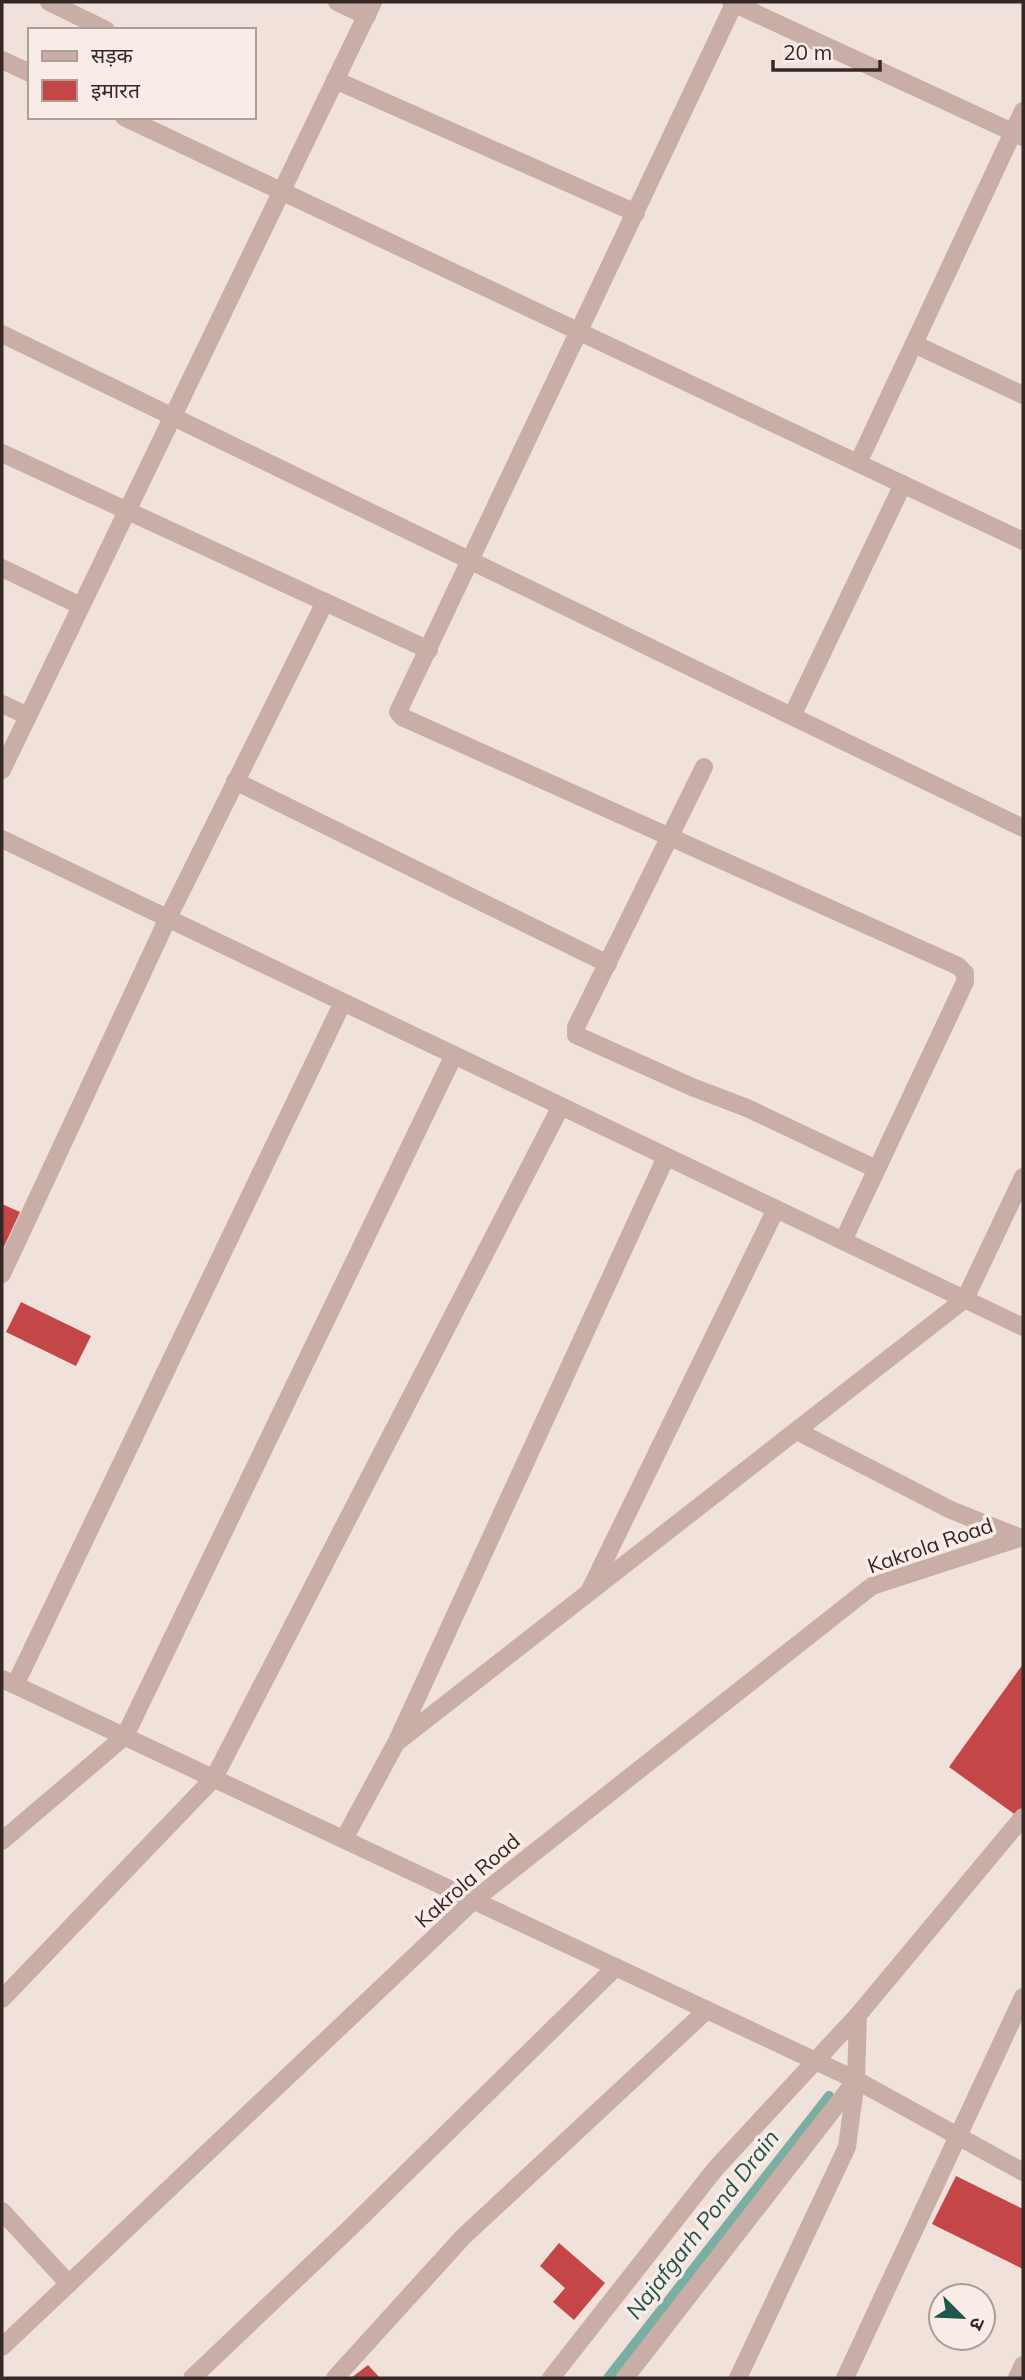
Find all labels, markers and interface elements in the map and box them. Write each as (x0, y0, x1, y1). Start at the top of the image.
legend (28, 28, 256, 119)
scale bar (773, 28, 880, 72)
text: 20 m (783, 39, 832, 65)
text: सड़क (91, 42, 133, 68)
text: इमारत (91, 77, 141, 103)
street label: Kakrola Road (864, 1511, 996, 1579)
street label: Kakrola Road (409, 1827, 525, 1933)
water label: Najafgarh Pond Drain (619, 2124, 785, 2324)
north arrow (927, 2282, 997, 2352)
text: उ (964, 2314, 991, 2335)

